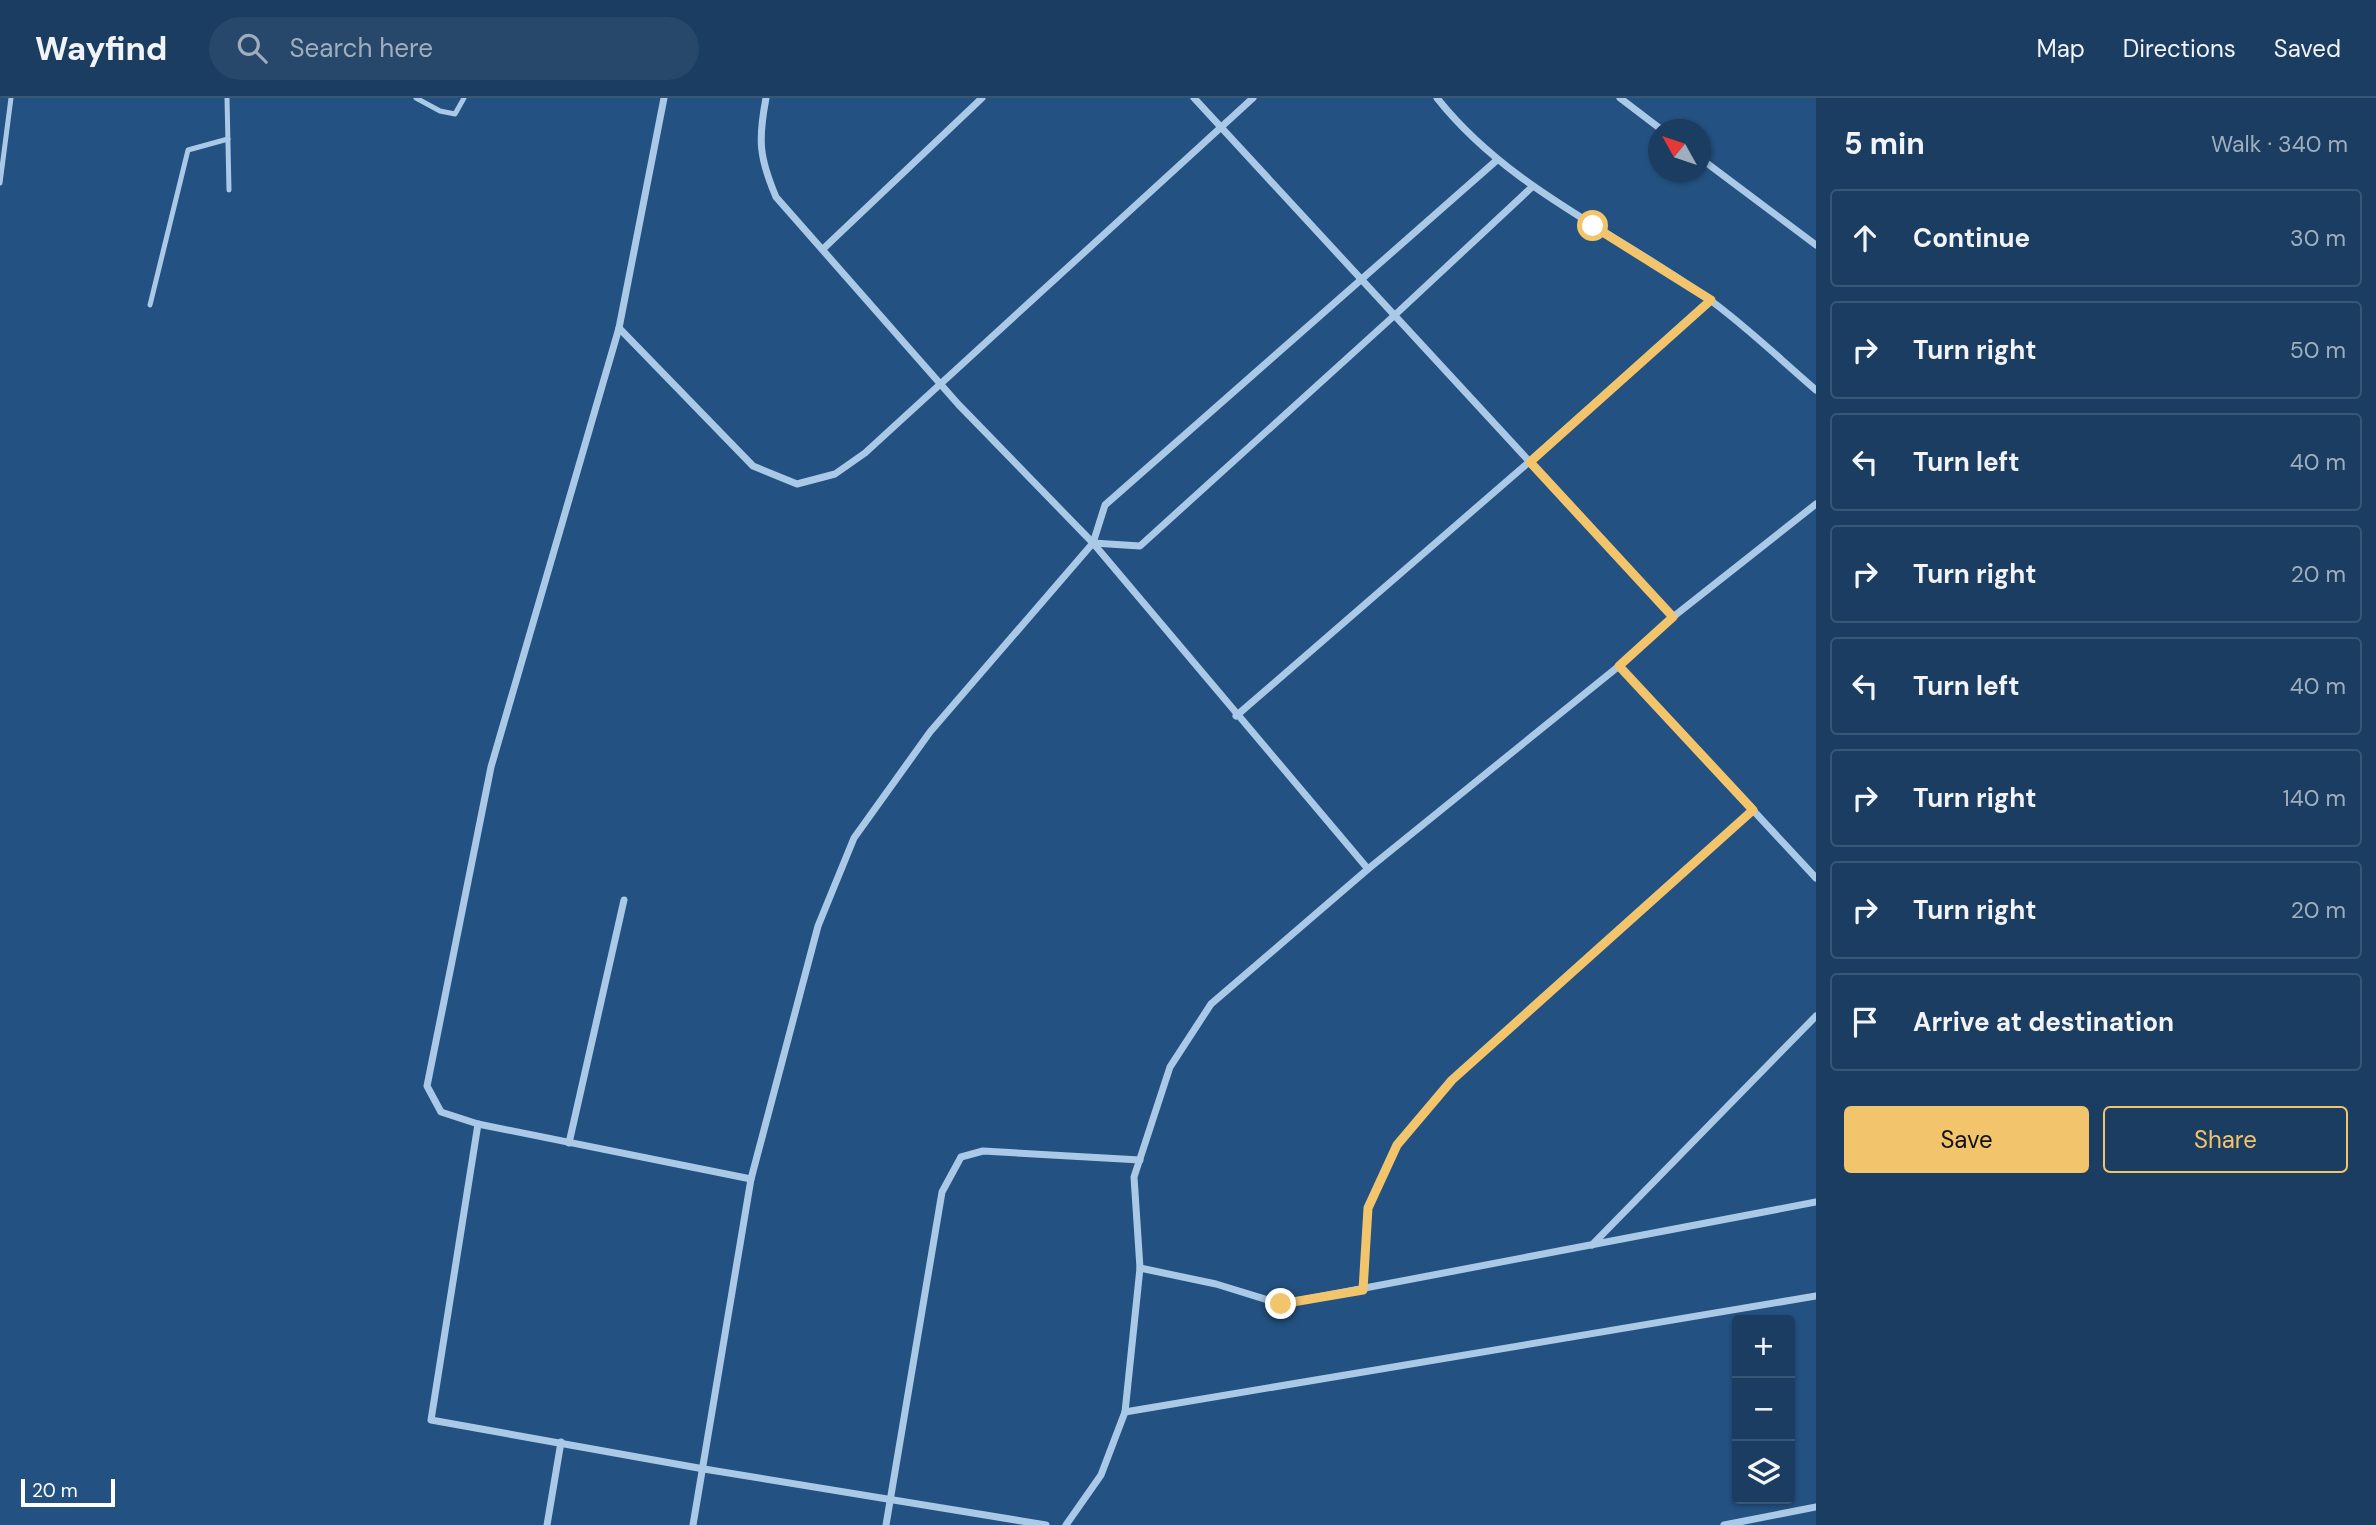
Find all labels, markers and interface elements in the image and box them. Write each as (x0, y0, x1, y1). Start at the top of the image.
search box (209, 17, 699, 80)
text: Wayfind (35, 27, 167, 70)
icon: search (233, 29, 271, 67)
text: Search here (289, 31, 433, 65)
text: Map (2037, 33, 2085, 64)
text: Directions (2123, 33, 2236, 64)
text: Saved (2274, 33, 2341, 64)
north arrow (1648, 119, 1711, 182)
text: 5 min (1844, 124, 1925, 163)
text: Walk · 340 m (2211, 129, 2348, 159)
route start (1577, 210, 1608, 241)
icon: ahead (1846, 219, 1884, 257)
text: Continue (1913, 221, 2030, 255)
text: 30 m (2290, 223, 2346, 253)
icon: right (1846, 331, 1884, 369)
text: Turn right (1913, 333, 2037, 367)
text: 50 m (2290, 335, 2346, 365)
icon: left (1846, 443, 1884, 481)
text: Turn left (1913, 445, 2020, 479)
text: 40 m (2290, 447, 2346, 477)
icon: right (1846, 555, 1884, 593)
text: Turn right (1913, 557, 2037, 591)
text: 20 m (2291, 559, 2346, 589)
icon: left (1846, 667, 1884, 705)
text: Turn left (1913, 669, 2020, 703)
text: 40 m (2290, 671, 2346, 701)
icon: right (1846, 779, 1884, 817)
text: Turn right (1913, 781, 2037, 815)
text: 140 m (2283, 783, 2346, 813)
icon: right (1846, 891, 1884, 929)
text: Turn right (1913, 893, 2037, 927)
text: 20 m (2291, 895, 2346, 925)
icon: arrive (1846, 1003, 1884, 1041)
text: Arrive at destination (1913, 1005, 2174, 1039)
button: Save (1844, 1106, 2089, 1173)
button: Share (2103, 1106, 2348, 1173)
route end (1265, 1288, 1296, 1319)
map controls (1732, 1315, 1795, 1504)
button: + (1732, 1315, 1795, 1378)
button: − (1732, 1378, 1795, 1441)
button: layers (1732, 1441, 1795, 1504)
scale bar (21, 1476, 116, 1508)
text: 20 m (32, 1478, 78, 1503)

